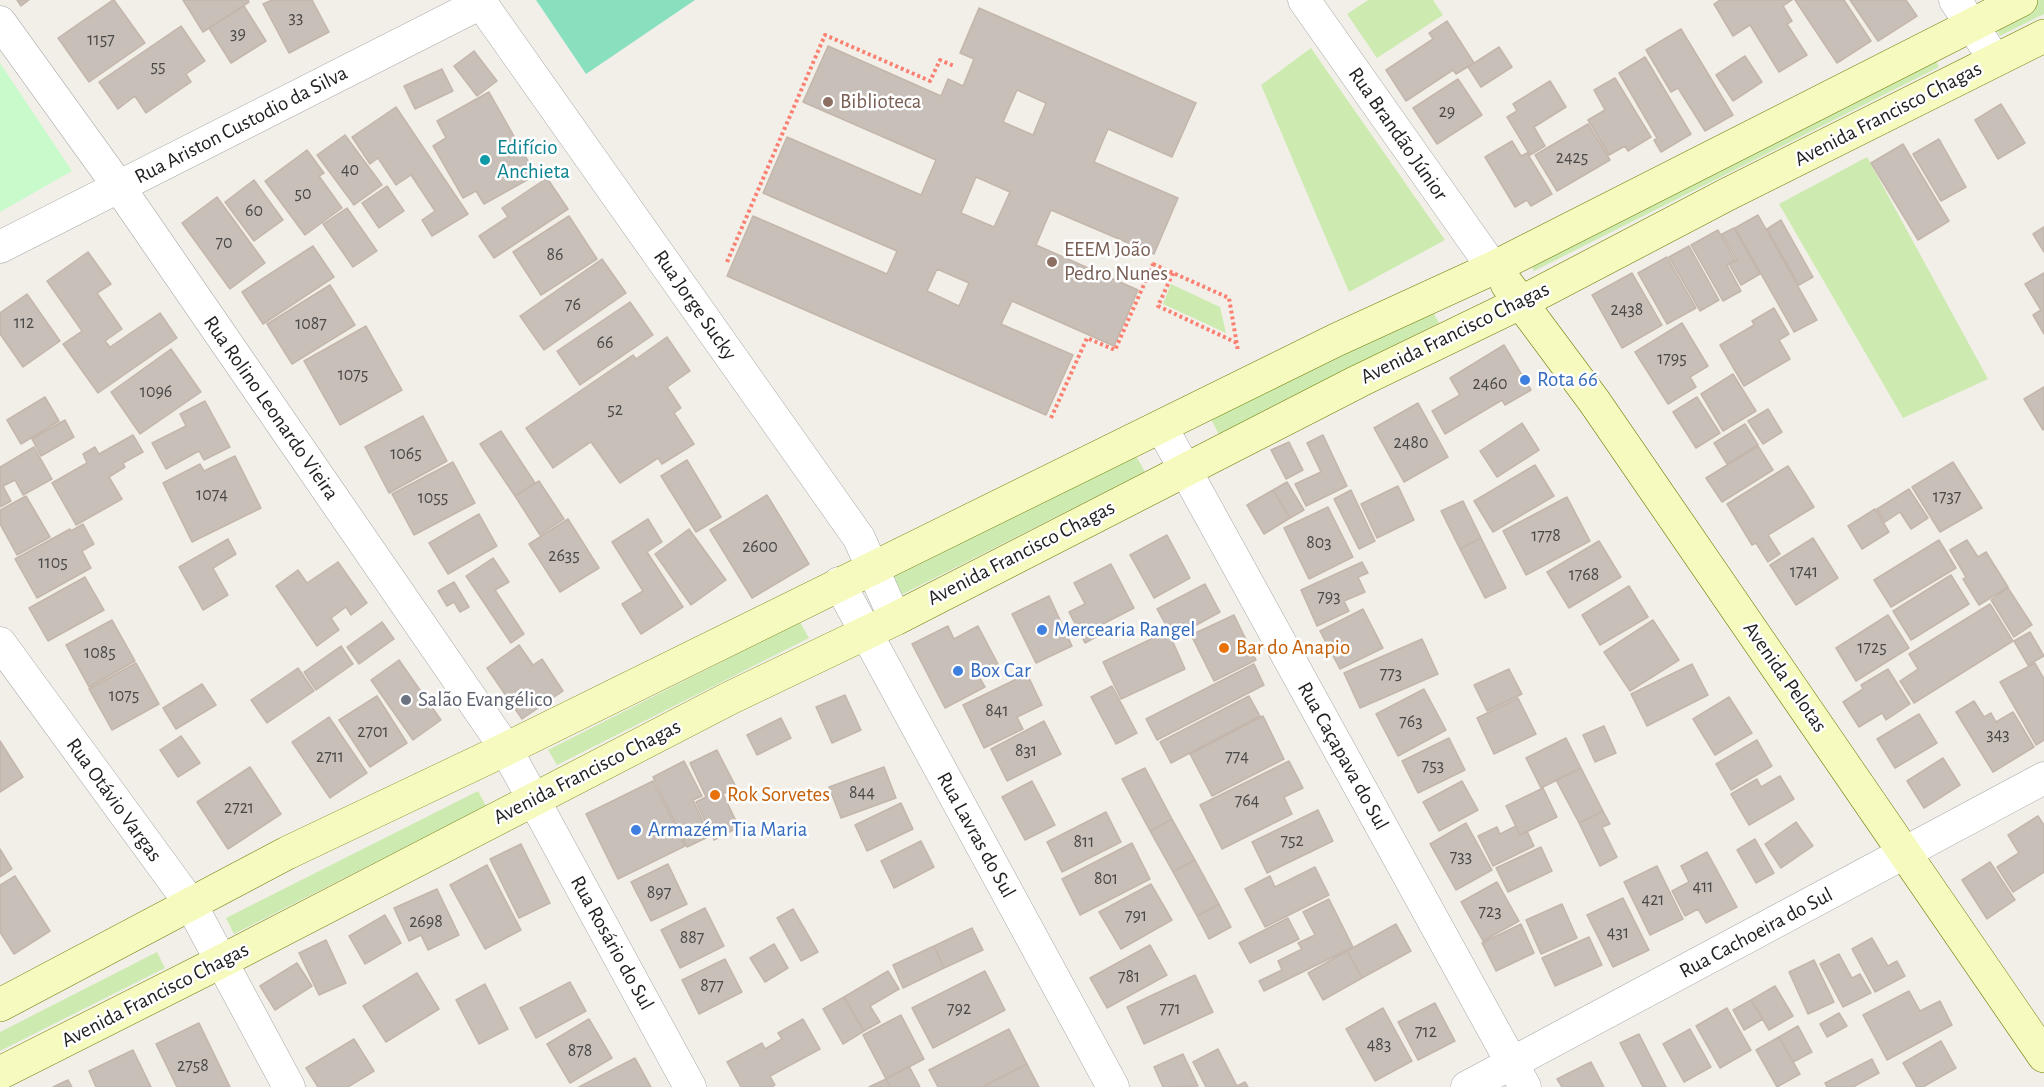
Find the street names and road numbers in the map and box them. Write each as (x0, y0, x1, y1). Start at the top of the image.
street label: Avenida Francisco Chagas (1790, 56, 1986, 172)
street label: Rua Ariston Custodio da Silva (130, 60, 352, 190)
street label: Rua Brandão Júnior (1343, 62, 1453, 206)
street label: Rua Jorge Sucky (648, 245, 742, 365)
street label: Avenida Francisco Chagas (1356, 276, 1554, 390)
street label: Rua Rolino Leonardo Vieira (198, 311, 344, 505)
street label: Avenida Francisco Chagas (923, 495, 1119, 611)
street label: Avenida Pelotas (1738, 617, 1832, 737)
street label: Rua Caçapava do Sul (1292, 677, 1394, 835)
street label: Avenida Francisco Chagas (489, 714, 685, 830)
street label: Rua Otávio Vargas (61, 733, 167, 867)
street label: Rua Lavras do Sul (931, 768, 1021, 902)
street label: Rua Rosário do Sul (565, 871, 659, 1015)
street label: Rua Cachoeira do Sul (1675, 882, 1837, 984)
street label: Avenida Francisco Chagas (57, 937, 253, 1053)

